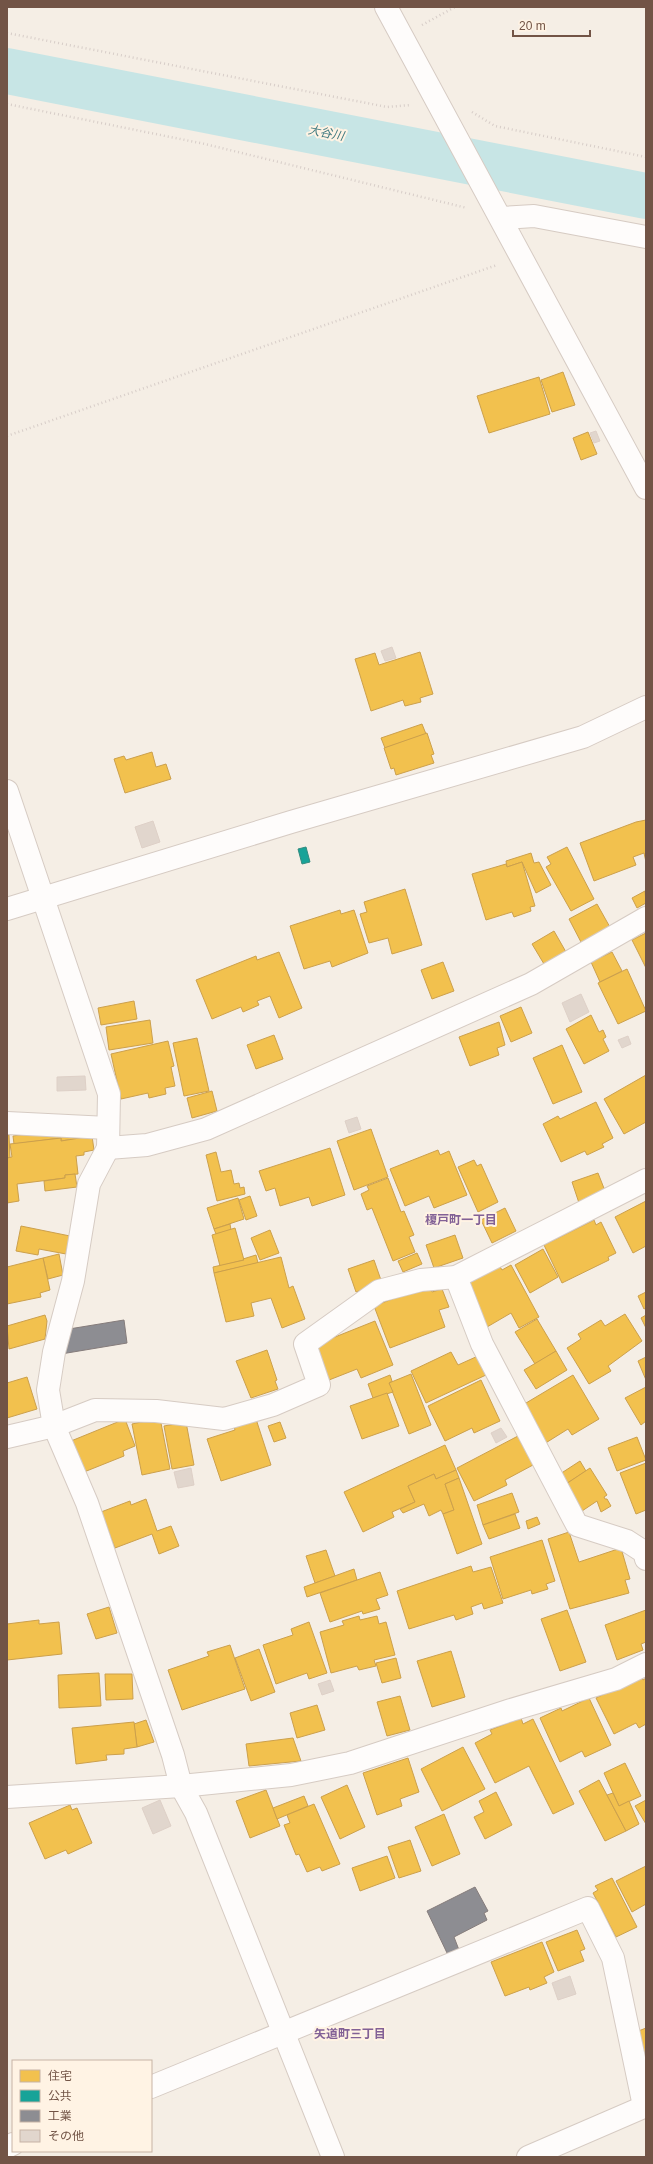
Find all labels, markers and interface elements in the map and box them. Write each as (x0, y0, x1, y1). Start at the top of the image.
scale bar (513, 12, 590, 38)
text: 20 m (519, 19, 546, 33)
water label: 大谷川 (307, 123, 347, 144)
district label: 榎戸町一丁目 (425, 1213, 497, 1227)
district label: 矢道町三丁目 (314, 2027, 386, 2041)
legend (12, 2060, 152, 2152)
text: 住宅 (48, 2069, 72, 2083)
text: 公共 (48, 2089, 72, 2103)
text: 工業 (48, 2109, 72, 2123)
text: その他 (48, 2129, 84, 2143)

